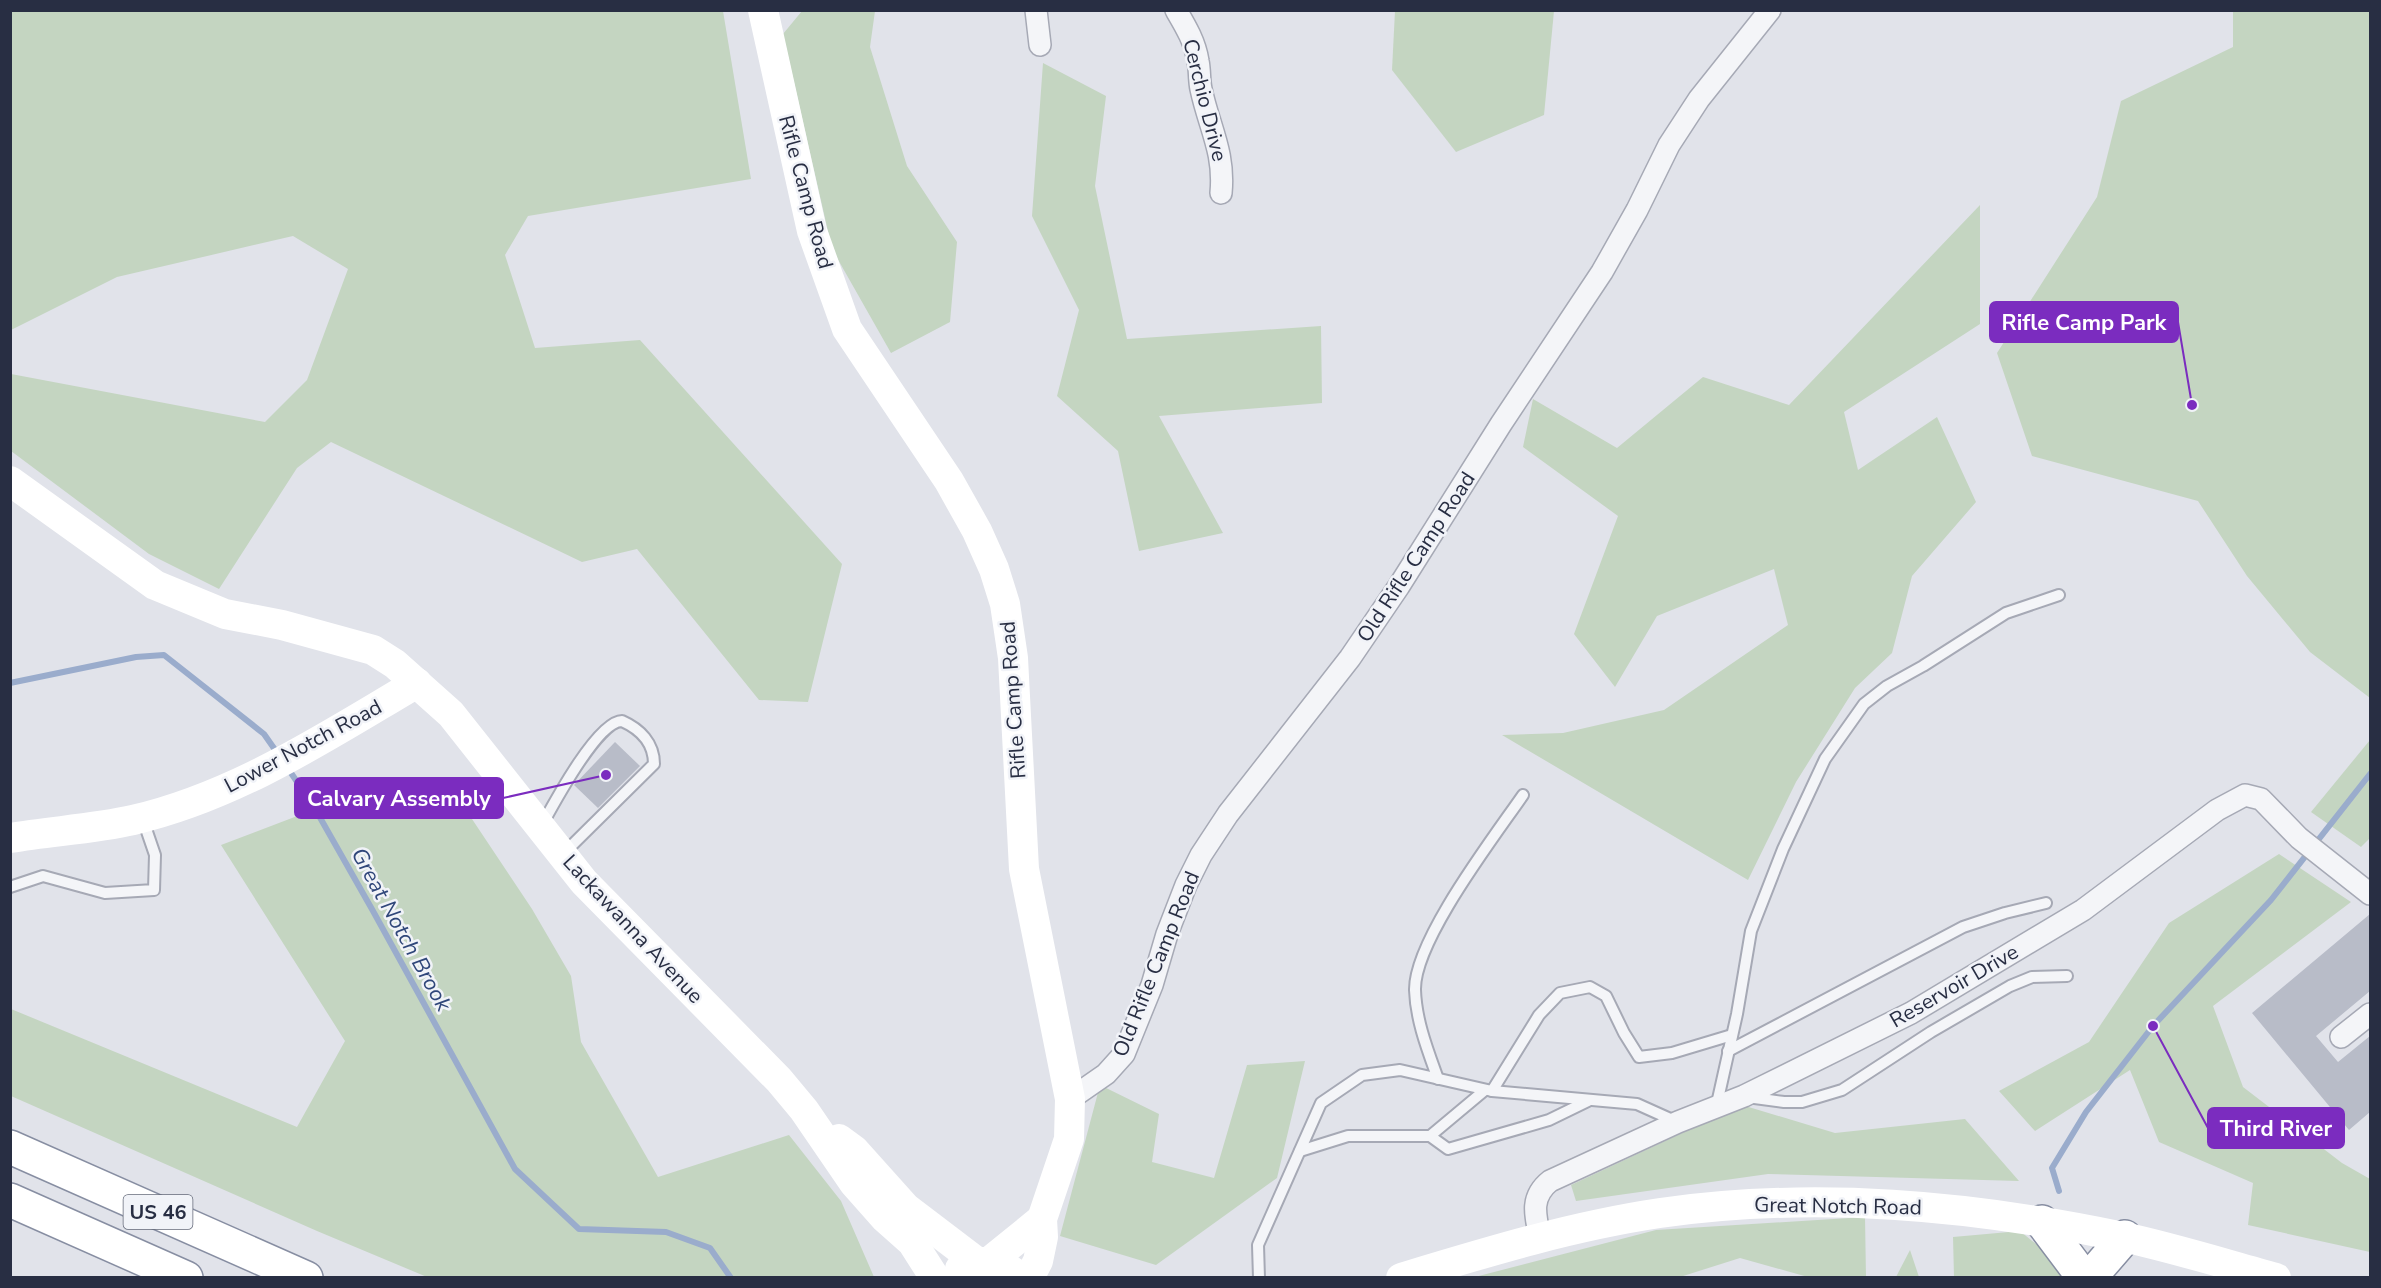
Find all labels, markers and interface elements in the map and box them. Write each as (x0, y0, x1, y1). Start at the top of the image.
street label: Cerchio Drive (1176, 36, 1234, 164)
street label: Rifle Camp Road (772, 112, 840, 272)
callout: Rifle Camp Park (1990, 302, 2178, 342)
text: Rifle Camp Park (2002, 308, 2168, 338)
street label: Old Rifle Camp Road (1350, 466, 1482, 648)
street label: Rifle Camp Road (994, 620, 1032, 780)
street label: Lower Notch Road (219, 693, 387, 799)
callout: Calvary Assembly (295, 778, 503, 818)
text: Calvary Assembly (307, 784, 491, 814)
water label: Great Notch Brook (344, 842, 459, 1018)
street label: Lackawanna Avenue (557, 848, 709, 1010)
street label: Old Rifle Camp Road (1106, 867, 1206, 1061)
street label: Reservoir Drive (1884, 938, 2024, 1034)
callout: Third River (2208, 1108, 2344, 1148)
text: Third River (2220, 1114, 2333, 1144)
street label: Great Notch Road (1754, 1191, 1922, 1221)
road number: US 46 (124, 1195, 192, 1229)

